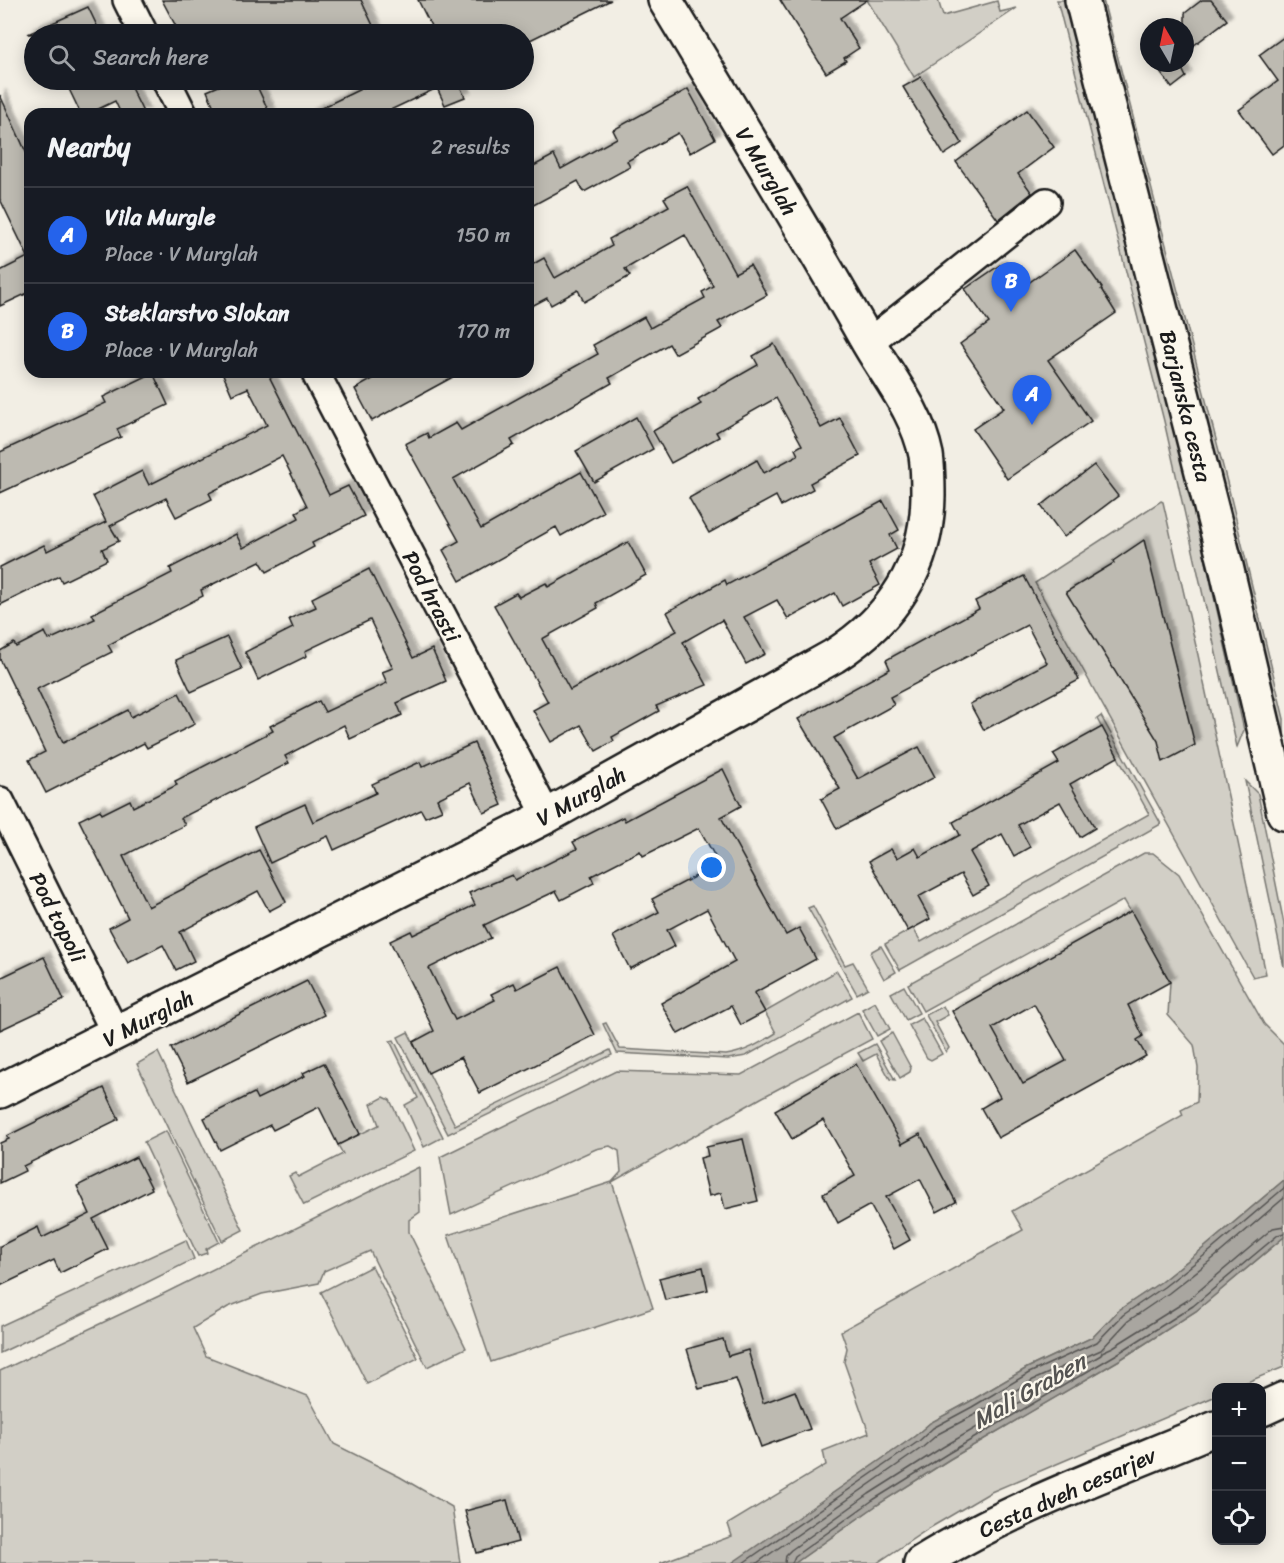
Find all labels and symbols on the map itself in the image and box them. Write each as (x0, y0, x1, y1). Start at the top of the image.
north arrow (1140, 18, 1194, 72)
street label: V Murglah (725, 119, 809, 223)
pin: B (992, 262, 1030, 312)
street label: Barjanska cesta (1148, 326, 1224, 487)
pin: A (1012, 376, 1052, 425)
street label: Pod hrasti (391, 543, 473, 650)
street label: V Murglah (529, 756, 634, 837)
your location (697, 853, 726, 882)
street label: Pod topoli (18, 865, 97, 970)
street label: V Murglah (96, 979, 201, 1058)
water label: Mali Graben (964, 1340, 1097, 1441)
street label: Cesta dveh cesarjev (972, 1435, 1164, 1549)

